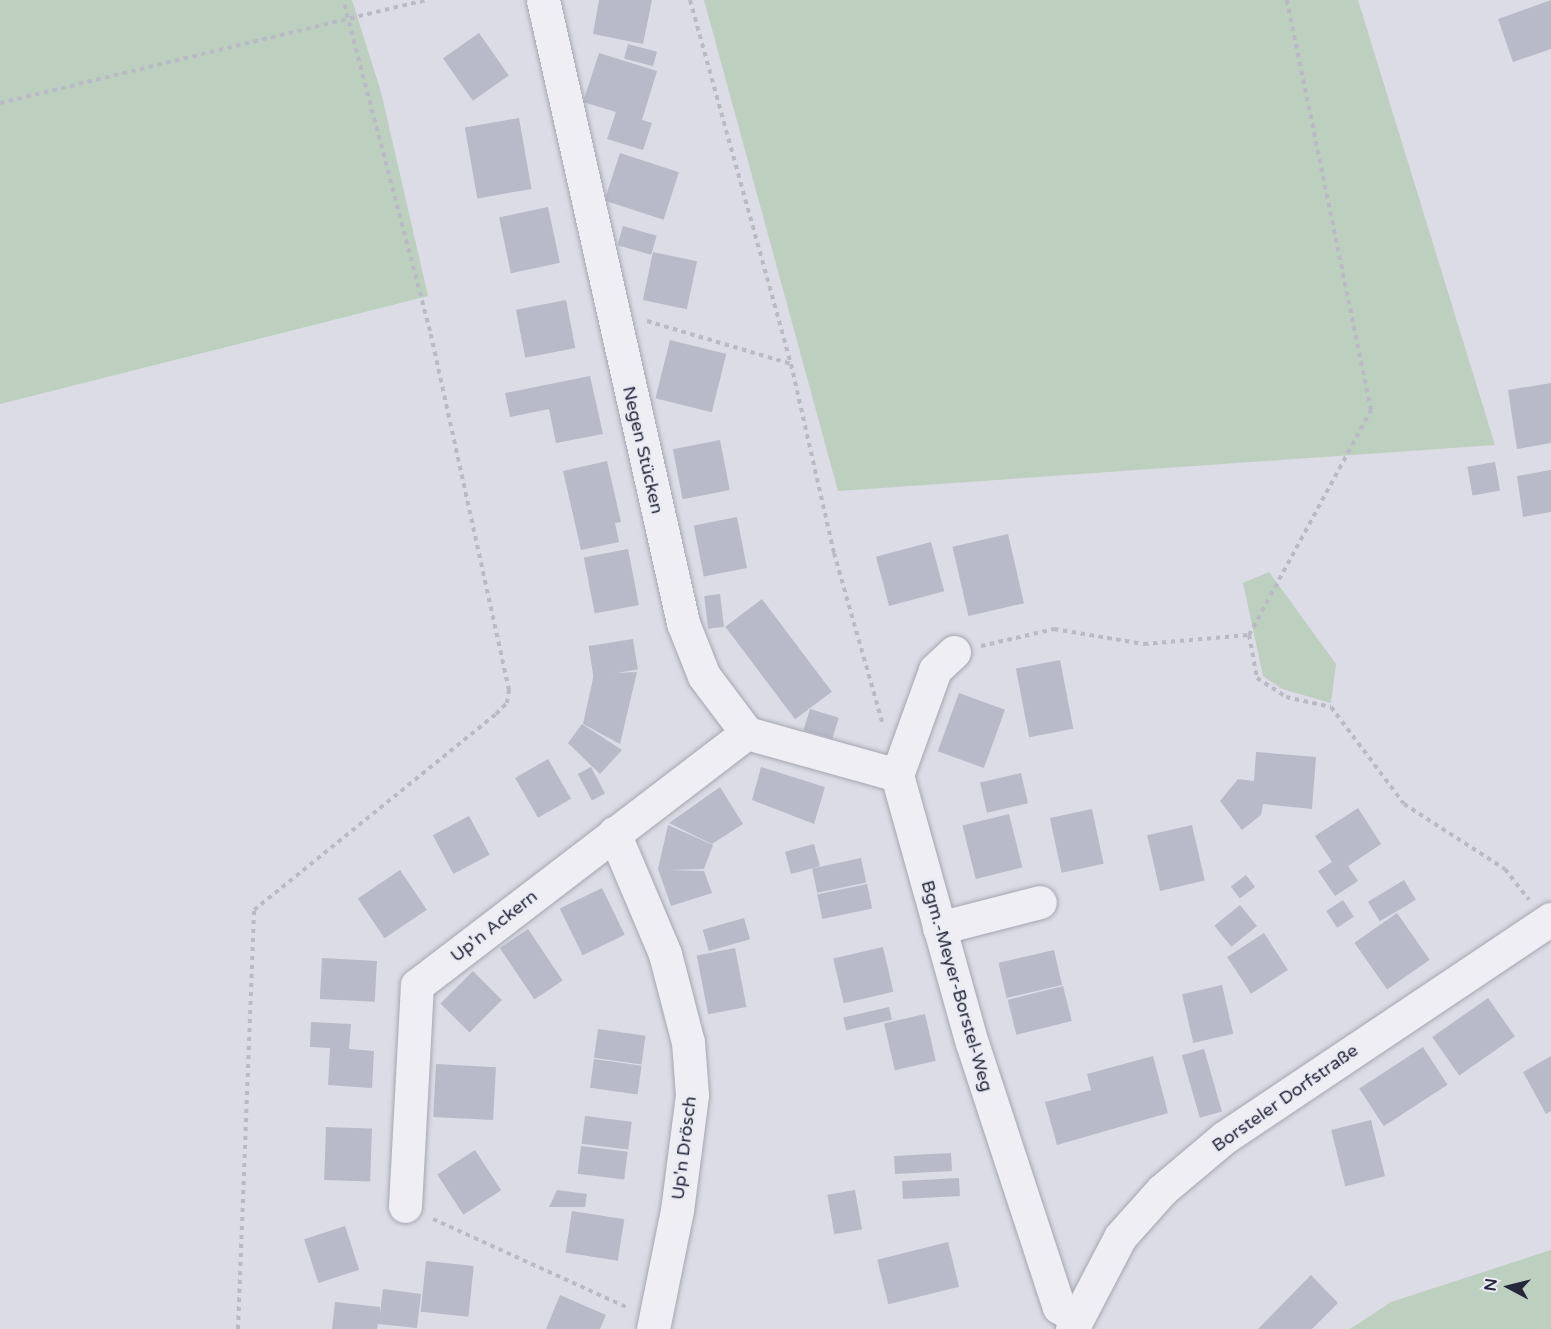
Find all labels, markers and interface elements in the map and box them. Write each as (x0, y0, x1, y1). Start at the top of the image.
street label: Negen Stücken (618, 384, 668, 516)
street label: Bgm.-Meyer-Borstel-Weg (916, 878, 998, 1094)
street label: Up'n Ackern (446, 885, 542, 967)
street label: Borsteler Dorfstraße (1208, 1039, 1362, 1157)
street label: Up'n Drösch (667, 1095, 701, 1201)
north arrow (1479, 1257, 1539, 1317)
text: N (1480, 1277, 1502, 1292)

